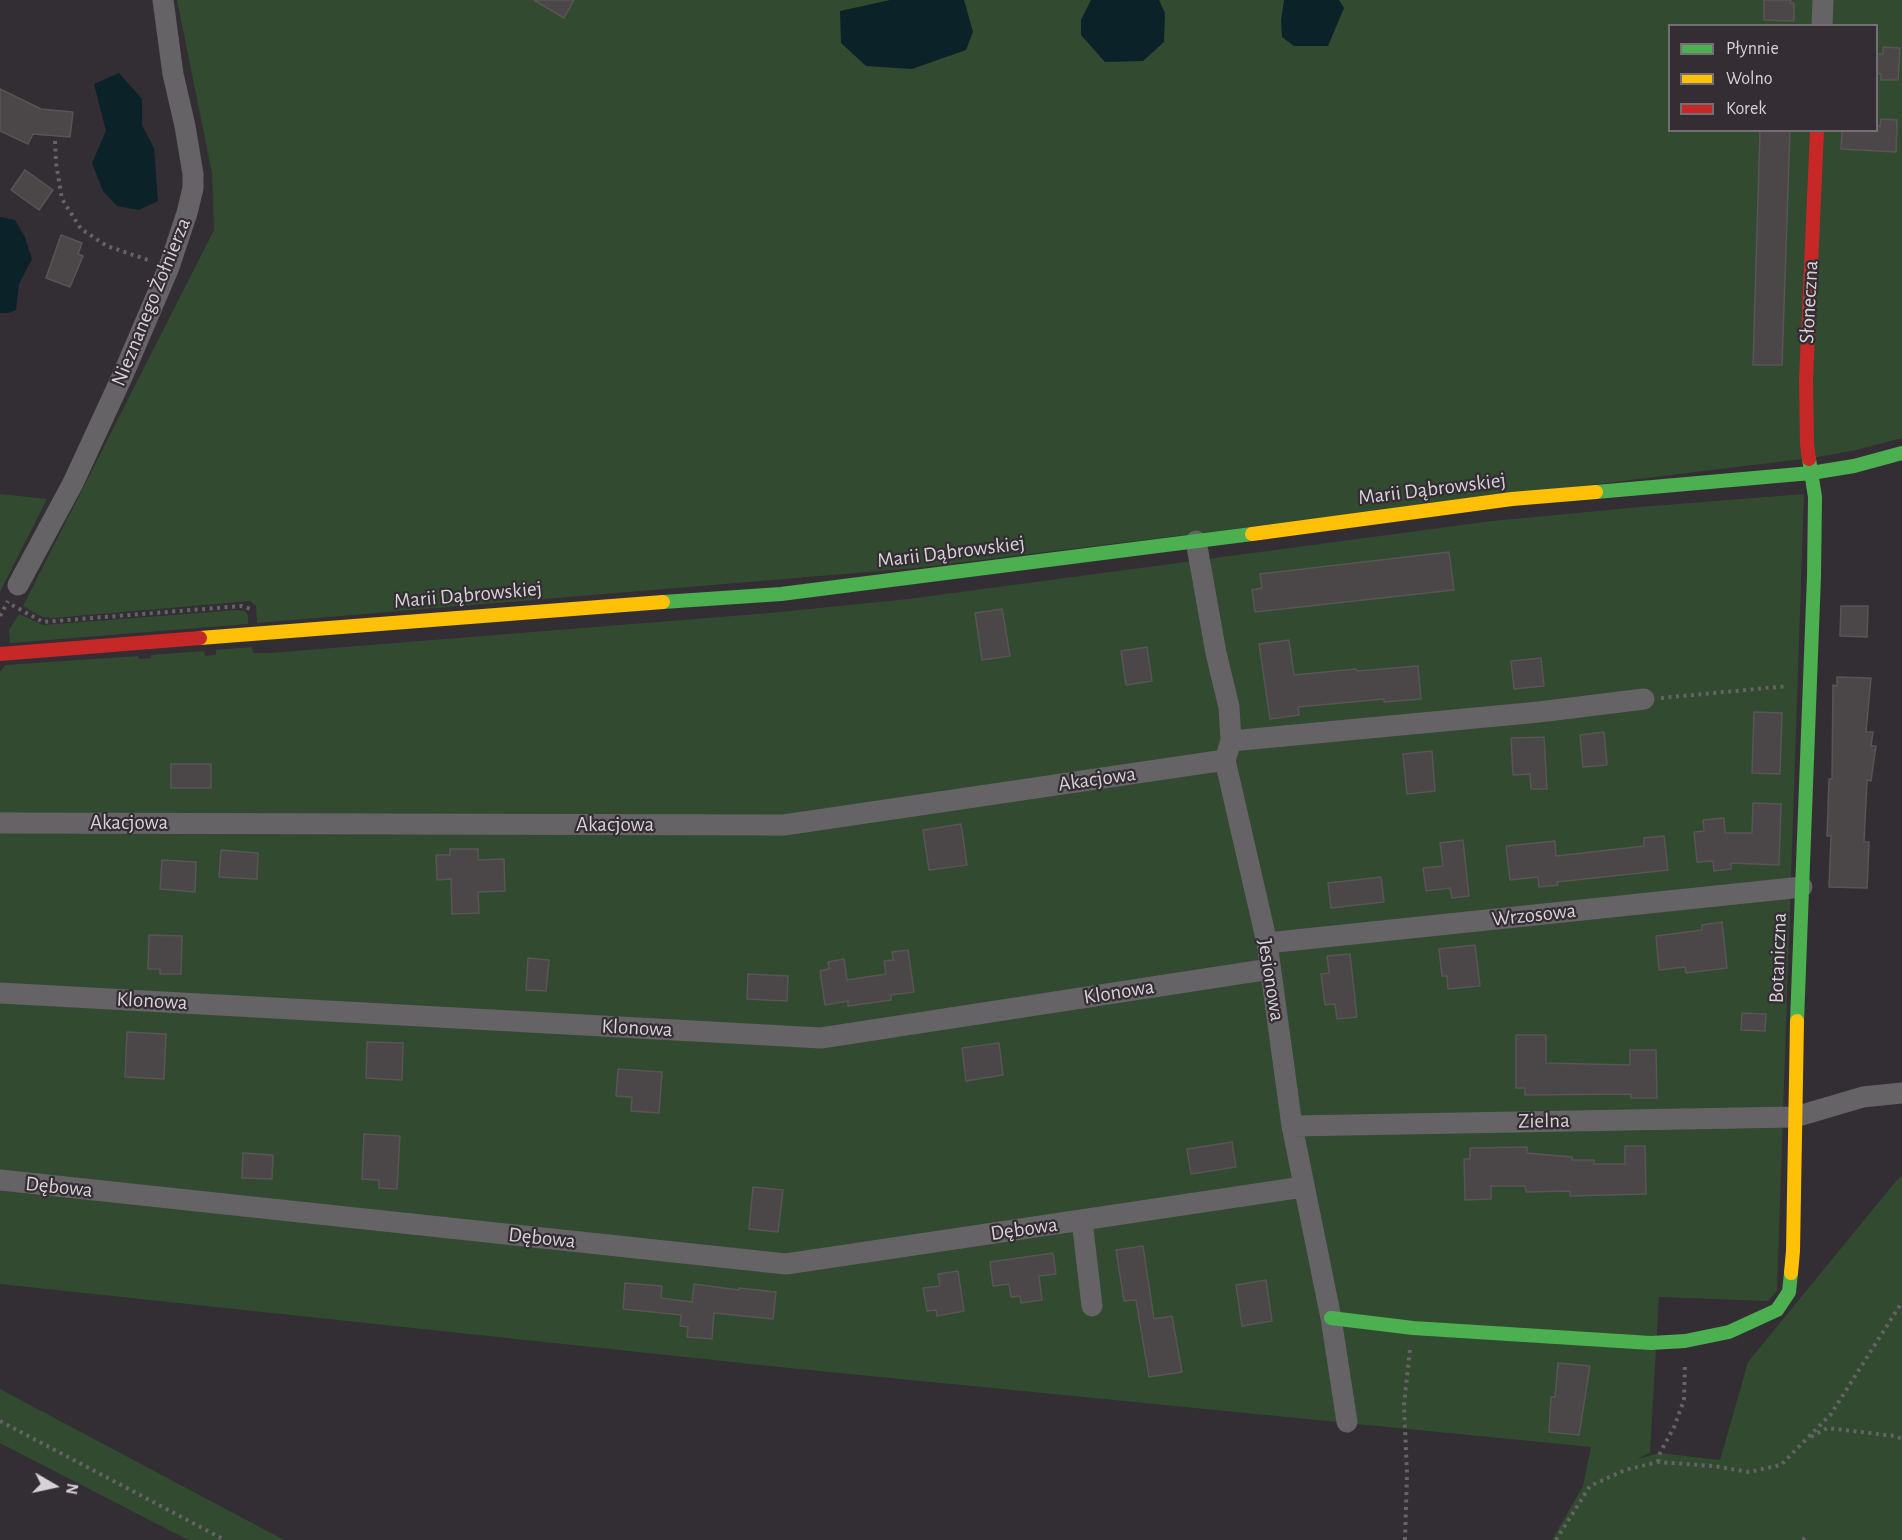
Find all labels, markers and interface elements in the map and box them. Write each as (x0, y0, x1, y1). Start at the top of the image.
legend (1668, 24, 1878, 132)
text: Płynnie (1726, 40, 1779, 58)
text: Wolno (1726, 70, 1773, 88)
text: Korek (1726, 100, 1766, 118)
street label: Nieznanego Żołnierza (106, 214, 196, 390)
street label: Słoneczna (1794, 260, 1824, 344)
street label: Marii Dąbrowskiej (1357, 467, 1507, 511)
street label: Marii Dąbrowskiej (876, 530, 1026, 574)
street label: Marii Dąbrowskiej (393, 576, 543, 614)
street label: Akacjowa (1057, 761, 1137, 797)
street label: Akacjowa (90, 810, 168, 836)
street label: Akacjowa (576, 812, 654, 838)
street label: Wrzosowa (1491, 898, 1577, 932)
street label: Botaniczna (1764, 912, 1792, 1004)
street label: Jesionowa (1252, 937, 1290, 1023)
street label: Klonowa (1082, 974, 1156, 1010)
street label: Klonowa (116, 987, 188, 1015)
street label: Klonowa (601, 1014, 673, 1042)
street label: Zielna (1518, 1108, 1570, 1134)
street label: Dębowa (24, 1171, 94, 1203)
street label: Dębowa (989, 1212, 1059, 1246)
street label: Dębowa (507, 1222, 577, 1254)
north arrow (24, 1456, 84, 1516)
text: N (63, 1482, 81, 1496)

